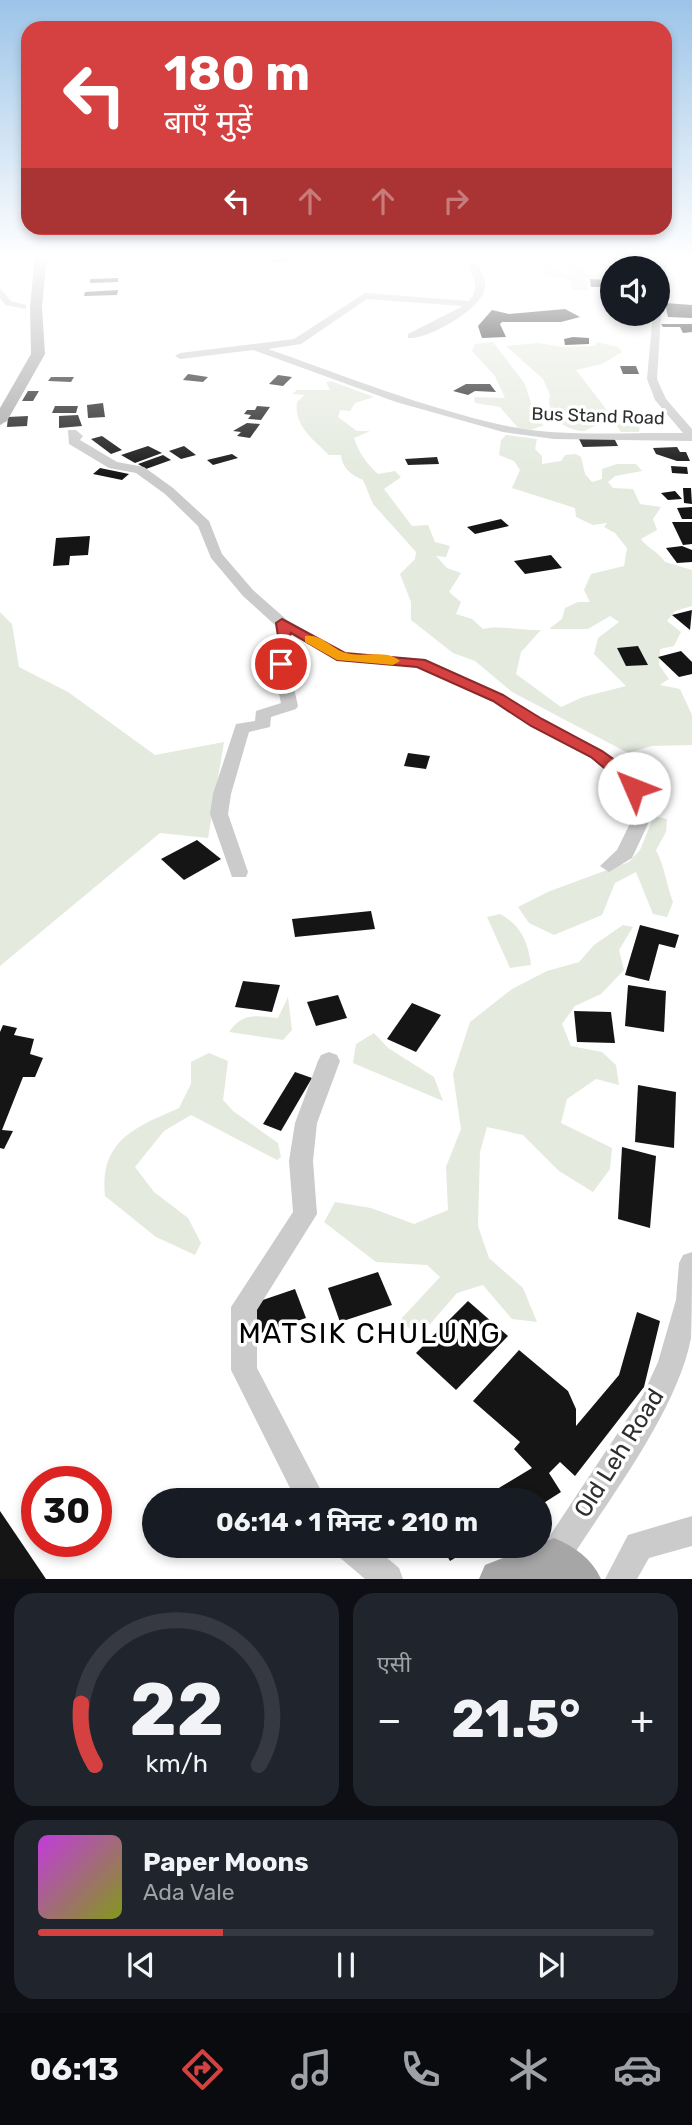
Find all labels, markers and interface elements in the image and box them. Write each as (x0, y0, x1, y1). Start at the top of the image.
text: 180 m (164, 44, 310, 102)
icon: left (49, 49, 140, 140)
text: बाएँ मुड़ें (164, 103, 252, 141)
icon: left (218, 182, 256, 220)
icon: ahead (291, 182, 329, 220)
icon: ahead (364, 182, 402, 220)
icon: right (437, 182, 475, 220)
map controls (600, 256, 670, 326)
button: sound (600, 256, 670, 326)
street label: Bus Stand Road (531, 403, 665, 429)
pin (251, 634, 311, 694)
icon: arrive (262, 645, 300, 683)
position arrow (597, 751, 671, 825)
district label: MATSIK CHULUNG (238, 1317, 502, 1350)
street label: Old Leh Road (568, 1384, 670, 1522)
speed limit sign: 30 (21, 1466, 112, 1557)
text: 06:14 · 1 मिनट · 210 m (216, 1507, 478, 1538)
text: एसी (377, 1650, 411, 1678)
text: 22 (129, 1668, 224, 1754)
text: 21.5° (451, 1688, 581, 1750)
text: − (377, 1697, 402, 1743)
text: + (630, 1697, 654, 1743)
text: km/h (145, 1749, 208, 1778)
text: Paper Moons (143, 1847, 309, 1878)
text: Ada Vale (143, 1878, 235, 1906)
icon: previous (122, 1946, 160, 1984)
icon: pause (327, 1946, 365, 1984)
icon: next (532, 1946, 570, 1984)
icon: directions (178, 2045, 227, 2094)
icon: music (287, 2045, 336, 2094)
icon: phone (396, 2045, 445, 2094)
icon: climate (504, 2045, 553, 2094)
icon: car (613, 2045, 662, 2094)
text: 06:13 (30, 2050, 119, 2088)

